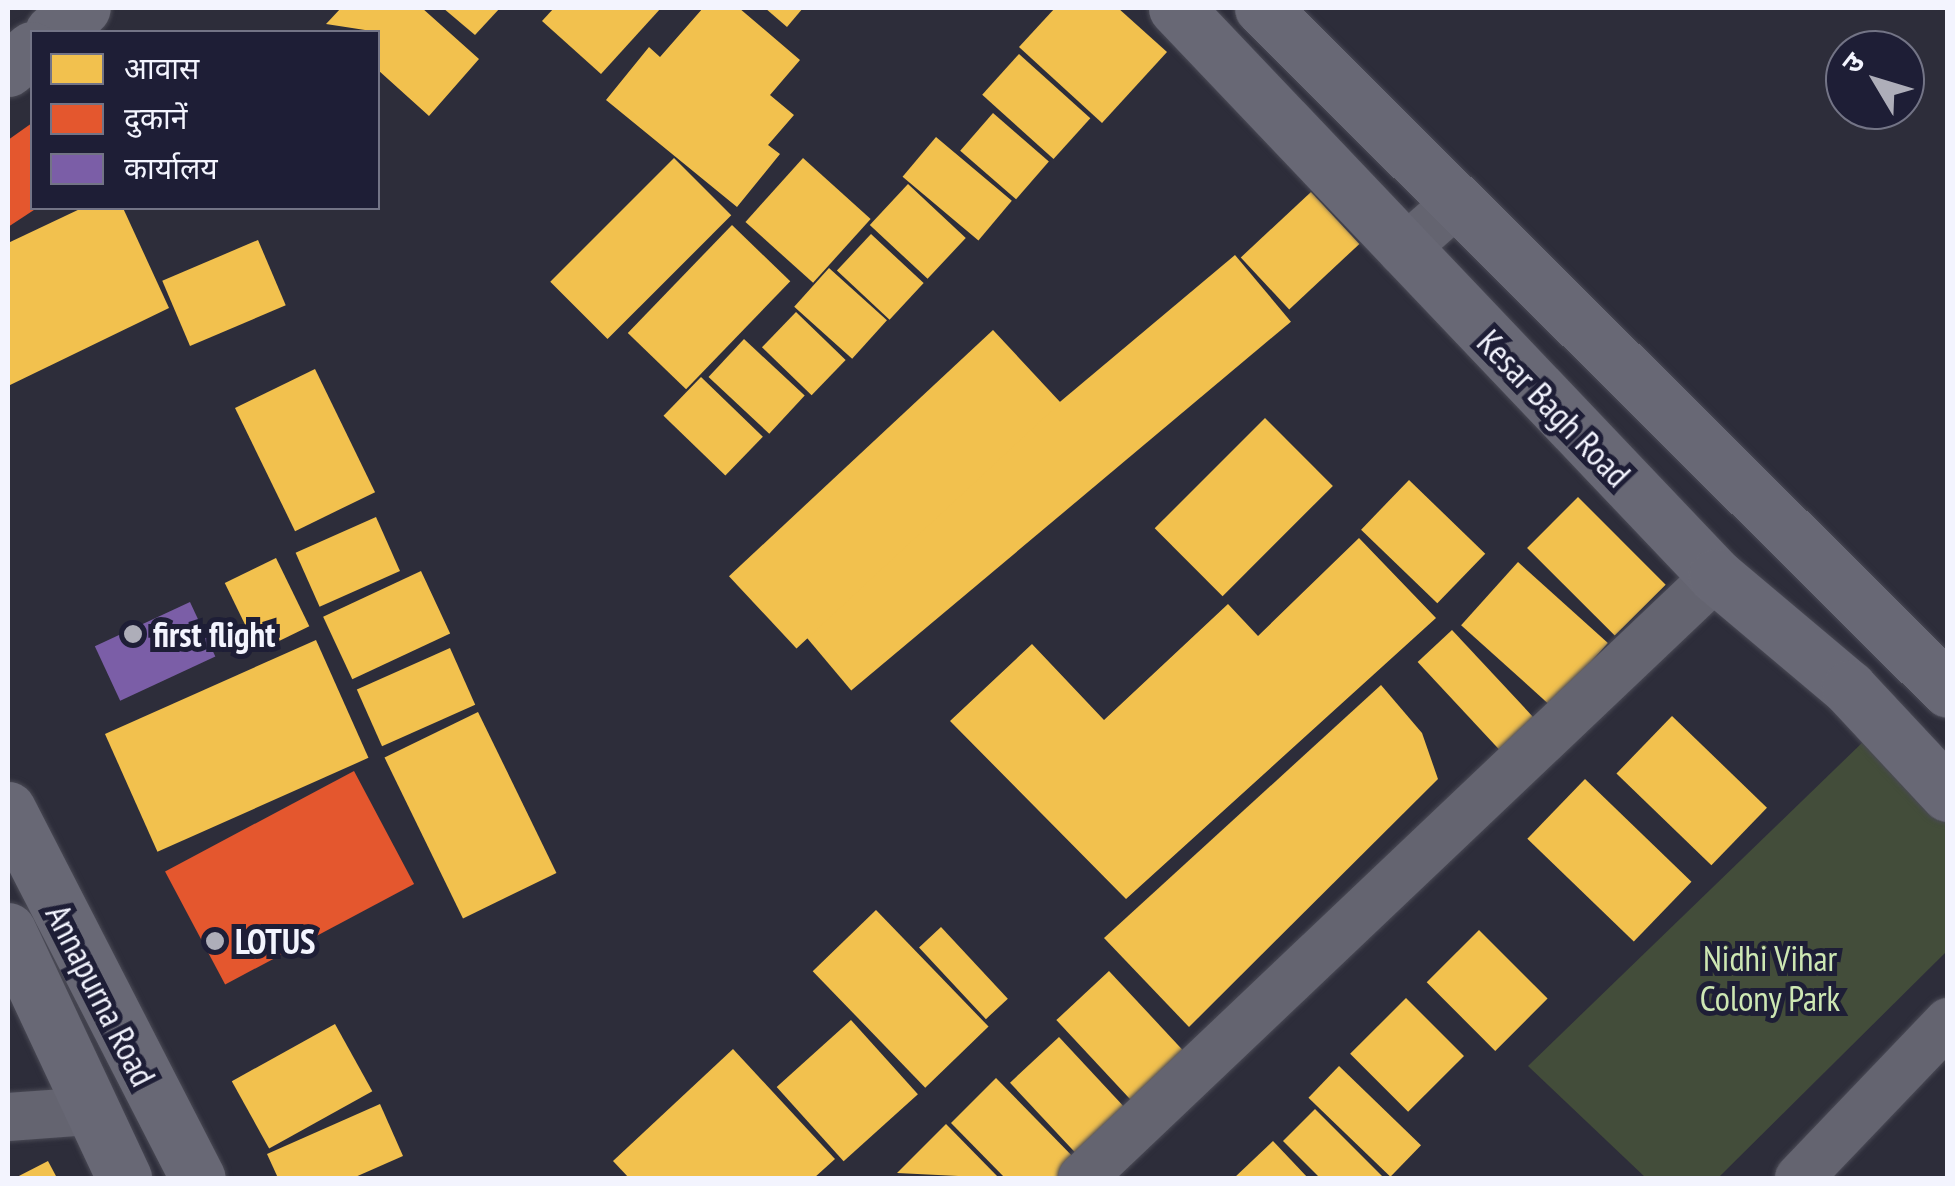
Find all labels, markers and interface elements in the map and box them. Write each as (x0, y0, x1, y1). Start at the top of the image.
legend (30, 30, 380, 210)
north arrow (1825, 30, 1925, 130)
text: उ (1833, 45, 1872, 80)
text: आवास (124, 48, 199, 87)
text: दुकानें (124, 98, 187, 137)
text: कार्यालय (124, 148, 218, 187)
street label: Kesar Bagh Road (1469, 321, 1639, 495)
place label: first flight (153, 613, 275, 655)
marker: first flight (122, 623, 144, 645)
street label: Annapurna Road (37, 897, 165, 1093)
place label: LOTUS (235, 920, 315, 962)
marker: LOTUS (204, 930, 226, 952)
park label: Nidhi Vihar Colony Park (1699, 937, 1841, 1019)

